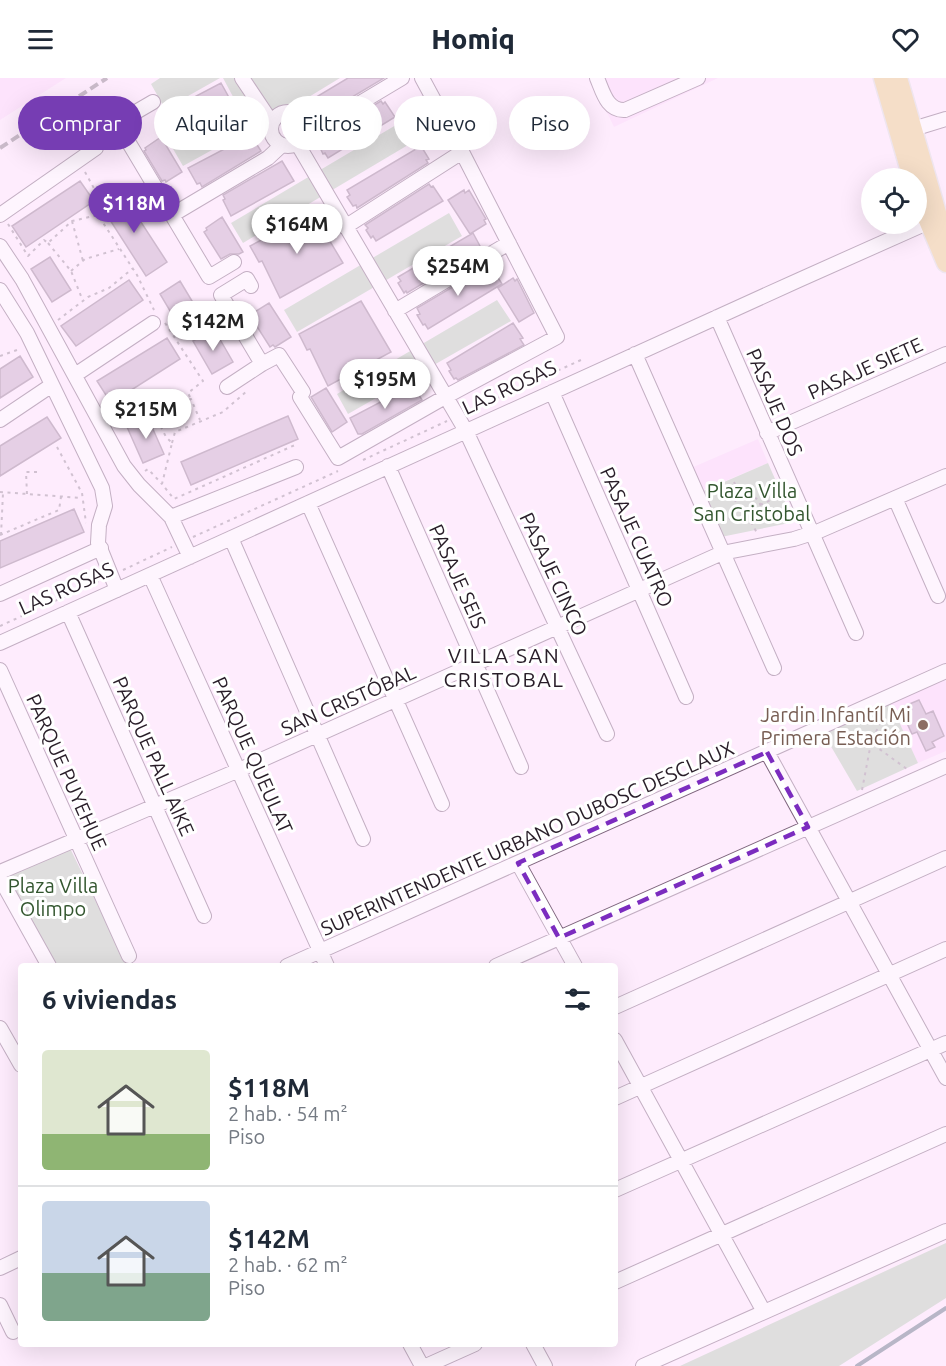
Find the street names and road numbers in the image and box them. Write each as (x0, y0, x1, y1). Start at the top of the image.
street label: PASAJE SIETE (804, 332, 926, 404)
street label: PASAJE DOS (742, 345, 808, 459)
street label: LAS ROSAS (458, 355, 560, 419)
street label: PASAJE CUATRO (596, 463, 678, 611)
street label: PASAJE CINCO (515, 509, 593, 639)
street label: PASAJE SEIS (425, 520, 491, 632)
street label: LAS ROSAS (15, 557, 117, 619)
street label: SAN CRISTÓBAL (277, 660, 419, 740)
street label: PARQUE PALL AIKE (109, 673, 199, 839)
street label: PARQUE QUEULAT (208, 673, 298, 837)
street label: PARQUE PUYEHUE (22, 690, 112, 854)
street label: SUPERINTENDENTE URBANO DUBOSC DESCLAUX (317, 736, 737, 940)

